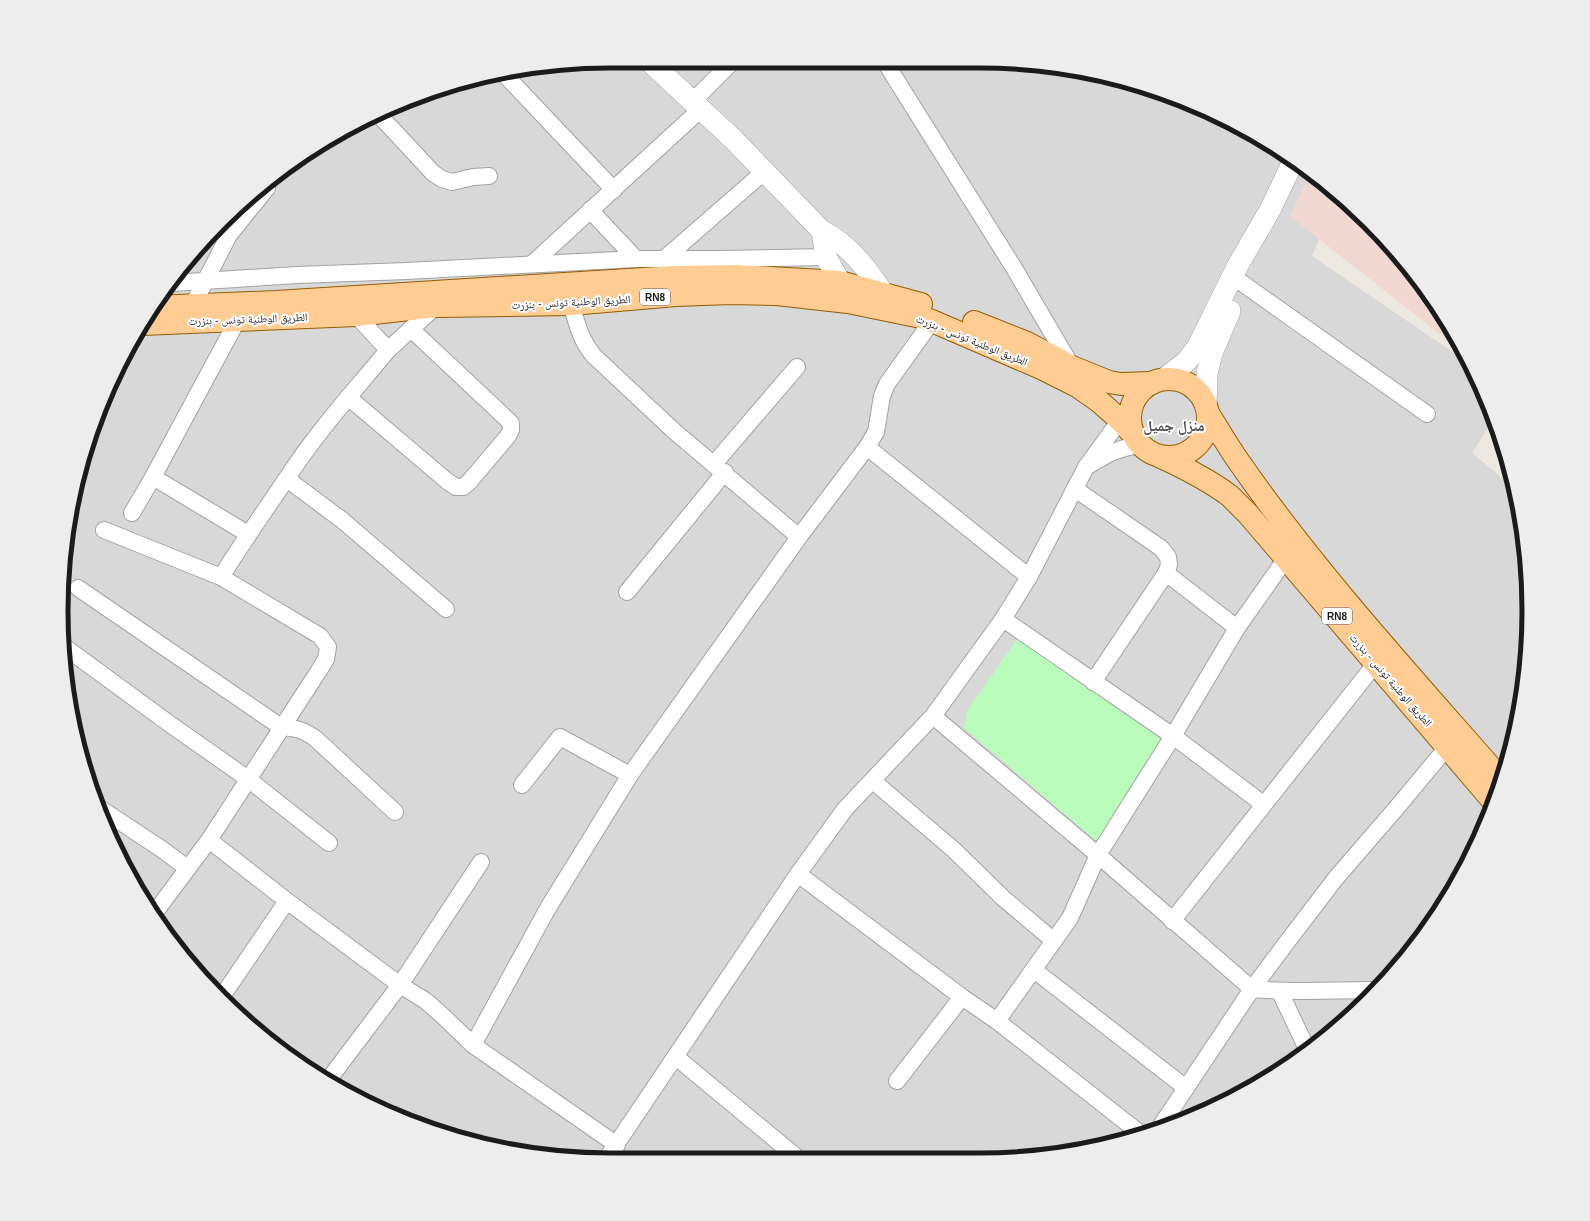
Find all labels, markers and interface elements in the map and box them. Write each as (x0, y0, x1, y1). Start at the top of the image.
road number: RN8 (640, 289, 670, 305)
street label: الطريق الوطنية تونس - بنزرت (511, 293, 631, 312)
street label: الطريق الوطنية تونس - بنزرت (188, 311, 308, 328)
street label: الطريق الوطنية تونس - بنزرت (914, 312, 1029, 369)
district label: منزل جميل (1143, 417, 1205, 435)
road number: RN8 (1322, 608, 1352, 624)
street label: الطريق الوطنية تونس - بنزرت (1347, 631, 1435, 730)

